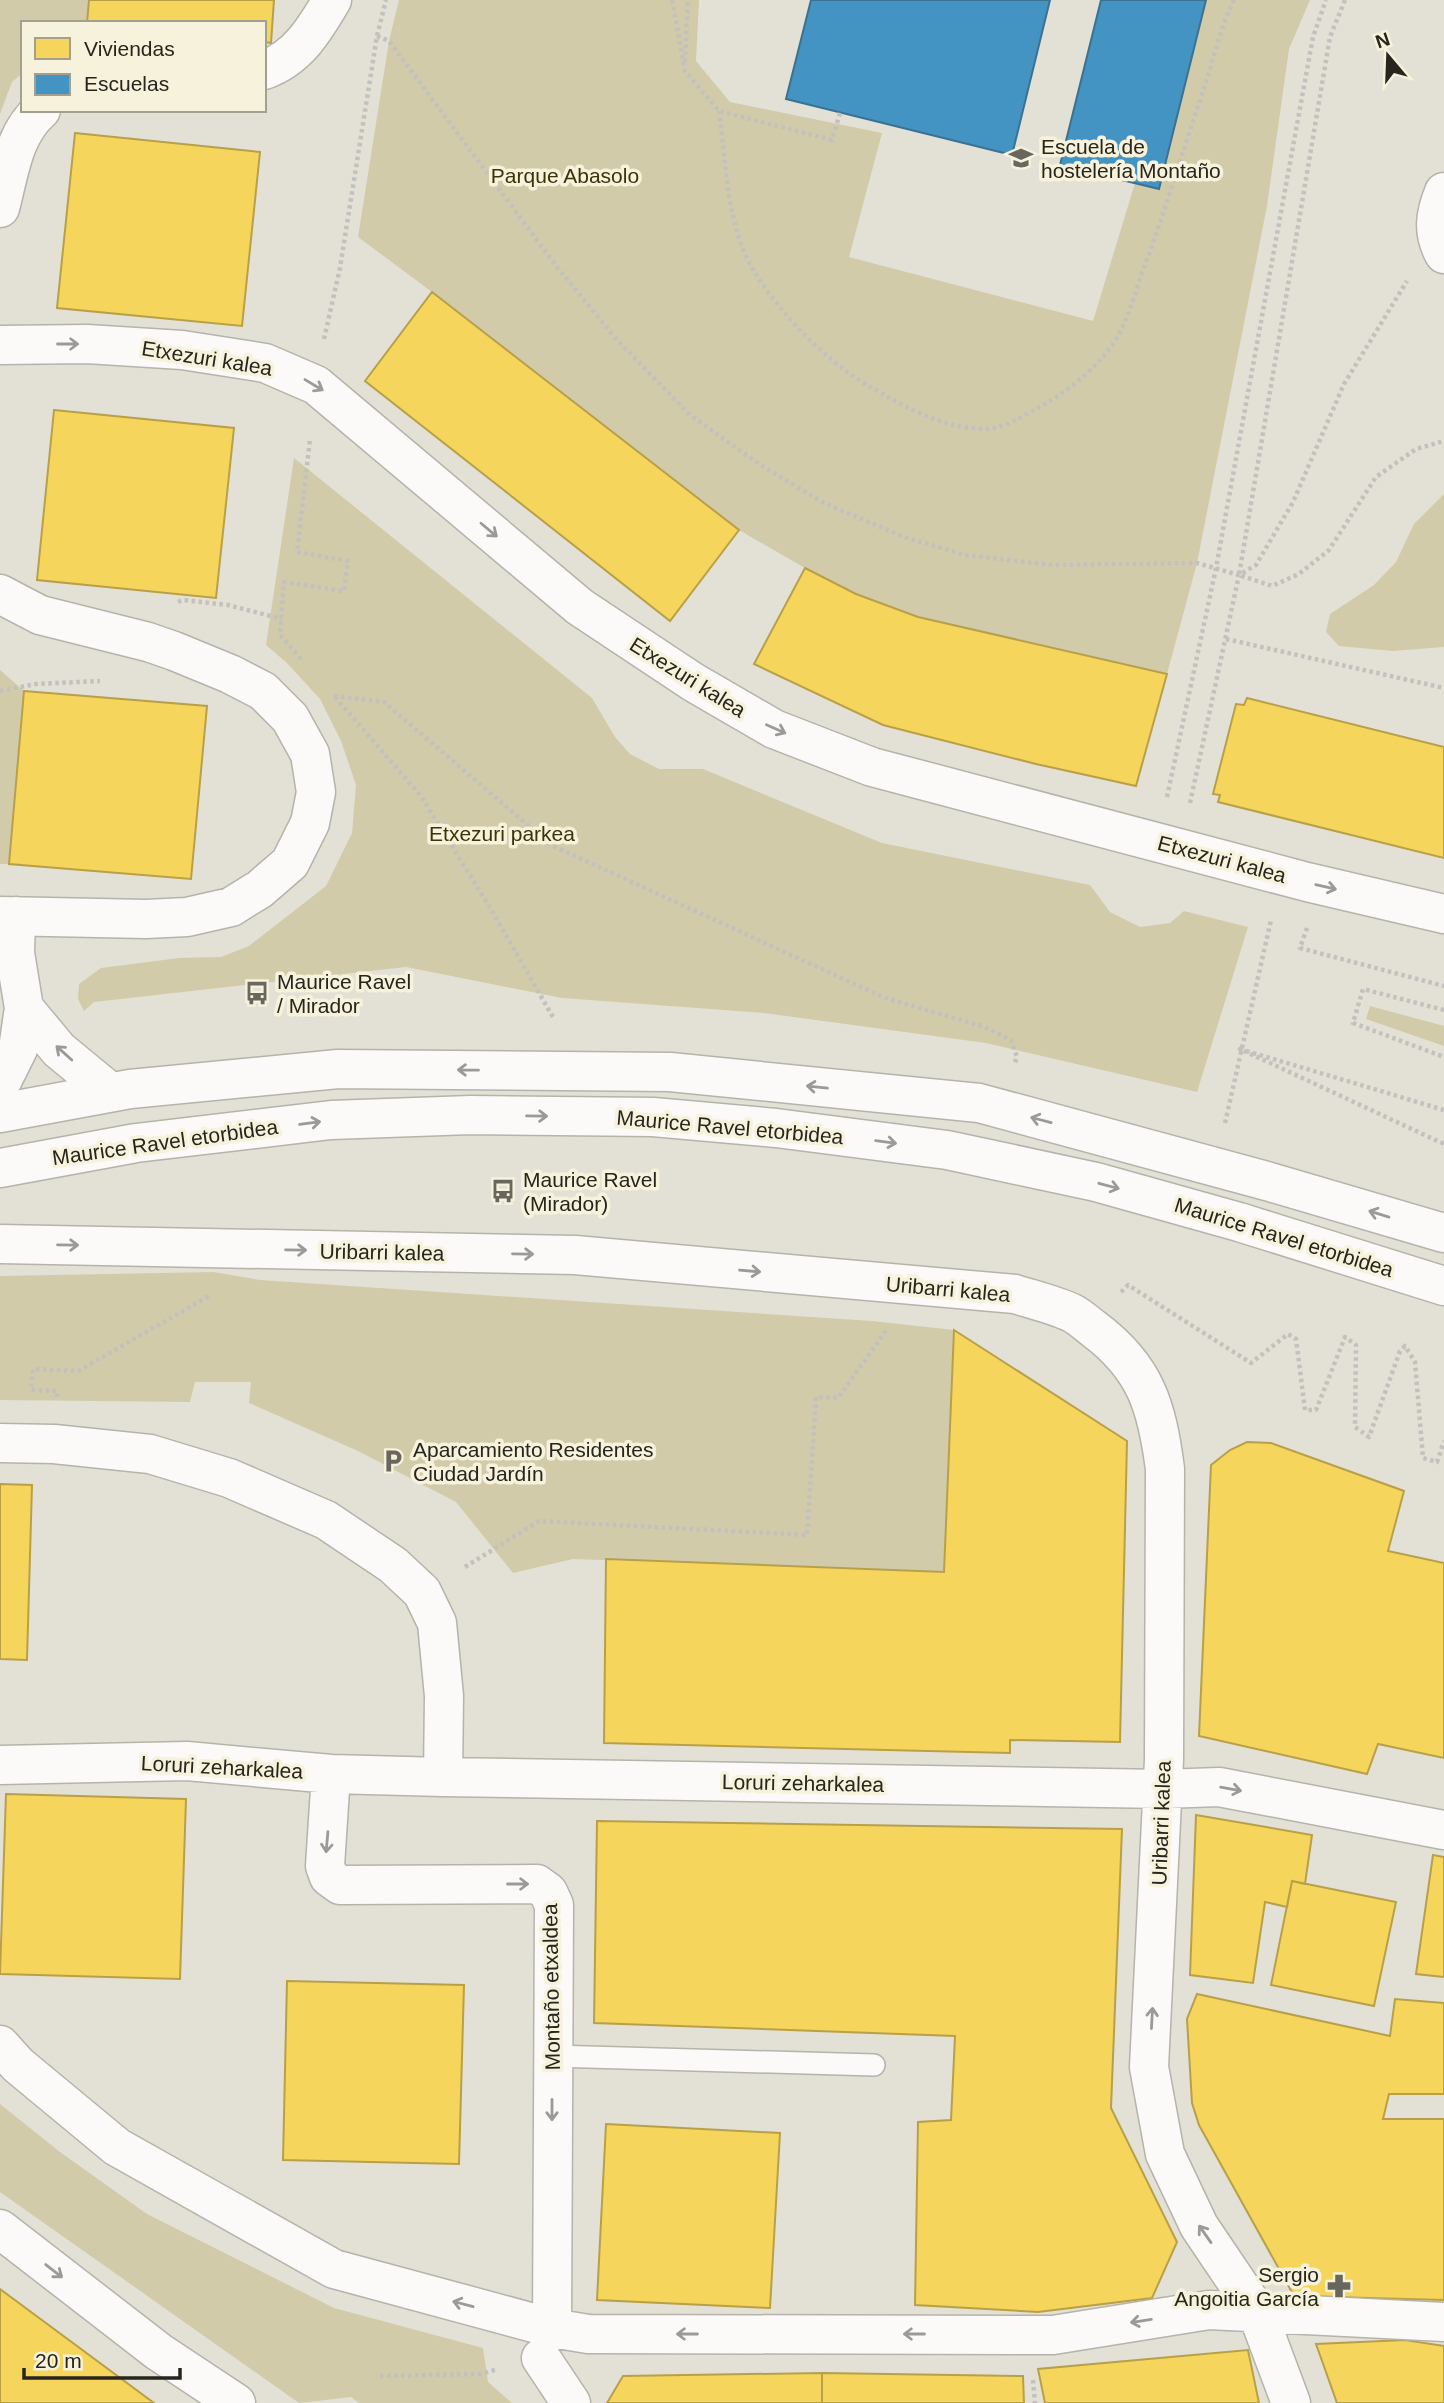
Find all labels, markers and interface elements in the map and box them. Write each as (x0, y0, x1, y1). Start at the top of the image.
legend (21, 21, 266, 112)
north arrow (1353, 21, 1423, 91)
text: N (1373, 28, 1393, 53)
text: Viviendas (84, 37, 175, 60)
text: Escuelas (84, 72, 169, 95)
place label: Escuela de hostelería Montaño (1041, 135, 1221, 182)
school or university icon: Escuela de hostelería Montaño (1007, 144, 1035, 172)
park label: Parque Abasolo (491, 164, 639, 187)
street label: Etxezuri kalea (140, 336, 274, 380)
one-way arrow (56, 337, 79, 351)
one-way arrow (304, 378, 324, 392)
one-way arrow (479, 522, 497, 538)
street label: Etxezuri kalea (626, 632, 750, 722)
one-way arrow (765, 723, 786, 736)
park label: Etxezuri parkea (429, 822, 575, 845)
street label: Etxezuri kalea (1155, 831, 1289, 887)
one-way arrow (1314, 881, 1336, 894)
place label: Maurice Ravel / Mirador (277, 970, 411, 1017)
bus stop icon: Maurice Ravel / Mirador (243, 979, 271, 1007)
one-way arrow (56, 1045, 73, 1062)
one-way arrow (456, 1063, 479, 1077)
one-way arrow (806, 1080, 829, 1093)
street label: Maurice Ravel etorbidea (616, 1106, 845, 1148)
one-way arrow (525, 1109, 548, 1123)
one-way arrow (1031, 1113, 1053, 1126)
street label: Maurice Ravel etorbidea (51, 1115, 280, 1169)
one-way arrow (298, 1116, 321, 1129)
one-way arrow (874, 1136, 896, 1149)
place label: Maurice Ravel (Mirador) (523, 1168, 657, 1215)
bus stop icon: Maurice Ravel (Mirador) (489, 1177, 517, 1205)
one-way arrow (1097, 1180, 1120, 1193)
street label: Maurice Ravel etorbidea (1172, 1193, 1397, 1281)
one-way arrow (1368, 1206, 1390, 1219)
one-way arrow (56, 1238, 79, 1252)
street label: Uribarri kalea (319, 1239, 445, 1265)
one-way arrow (284, 1243, 307, 1257)
one-way arrow (511, 1248, 534, 1261)
one-way arrow (738, 1265, 761, 1278)
street label: Uribarri kalea (885, 1272, 1012, 1306)
place label: Aparcamiento Residentes Ciudad Jardín (413, 1438, 653, 1485)
parking icon: Aparcamiento Residentes Ciudad Jardín (379, 1447, 407, 1475)
street label: Loruri zeharkalea (140, 1751, 304, 1783)
street label: Uribarri kalea (1147, 1760, 1175, 1886)
street label: Loruri zeharkalea (722, 1770, 885, 1796)
one-way arrow (1219, 1783, 1242, 1796)
one-way arrow (320, 1830, 333, 1853)
one-way arrow (506, 1877, 529, 1891)
street label: Montaño etxaldea (538, 1903, 564, 2071)
one-way arrow (1145, 2007, 1158, 2030)
one-way arrow (545, 2098, 559, 2121)
one-way arrow (1198, 2225, 1212, 2244)
one-way arrow (44, 2263, 63, 2278)
place label: Sergio Angoitia García (1174, 2263, 1319, 2310)
pharmacy icon: Sergio Angoitia García (1325, 2272, 1353, 2300)
one-way arrow (452, 2297, 475, 2310)
one-way arrow (1130, 2315, 1153, 2328)
one-way arrow (676, 2327, 699, 2341)
one-way arrow (903, 2327, 926, 2341)
scale bar (24, 2336, 180, 2380)
text: 20 m (35, 2349, 82, 2372)

